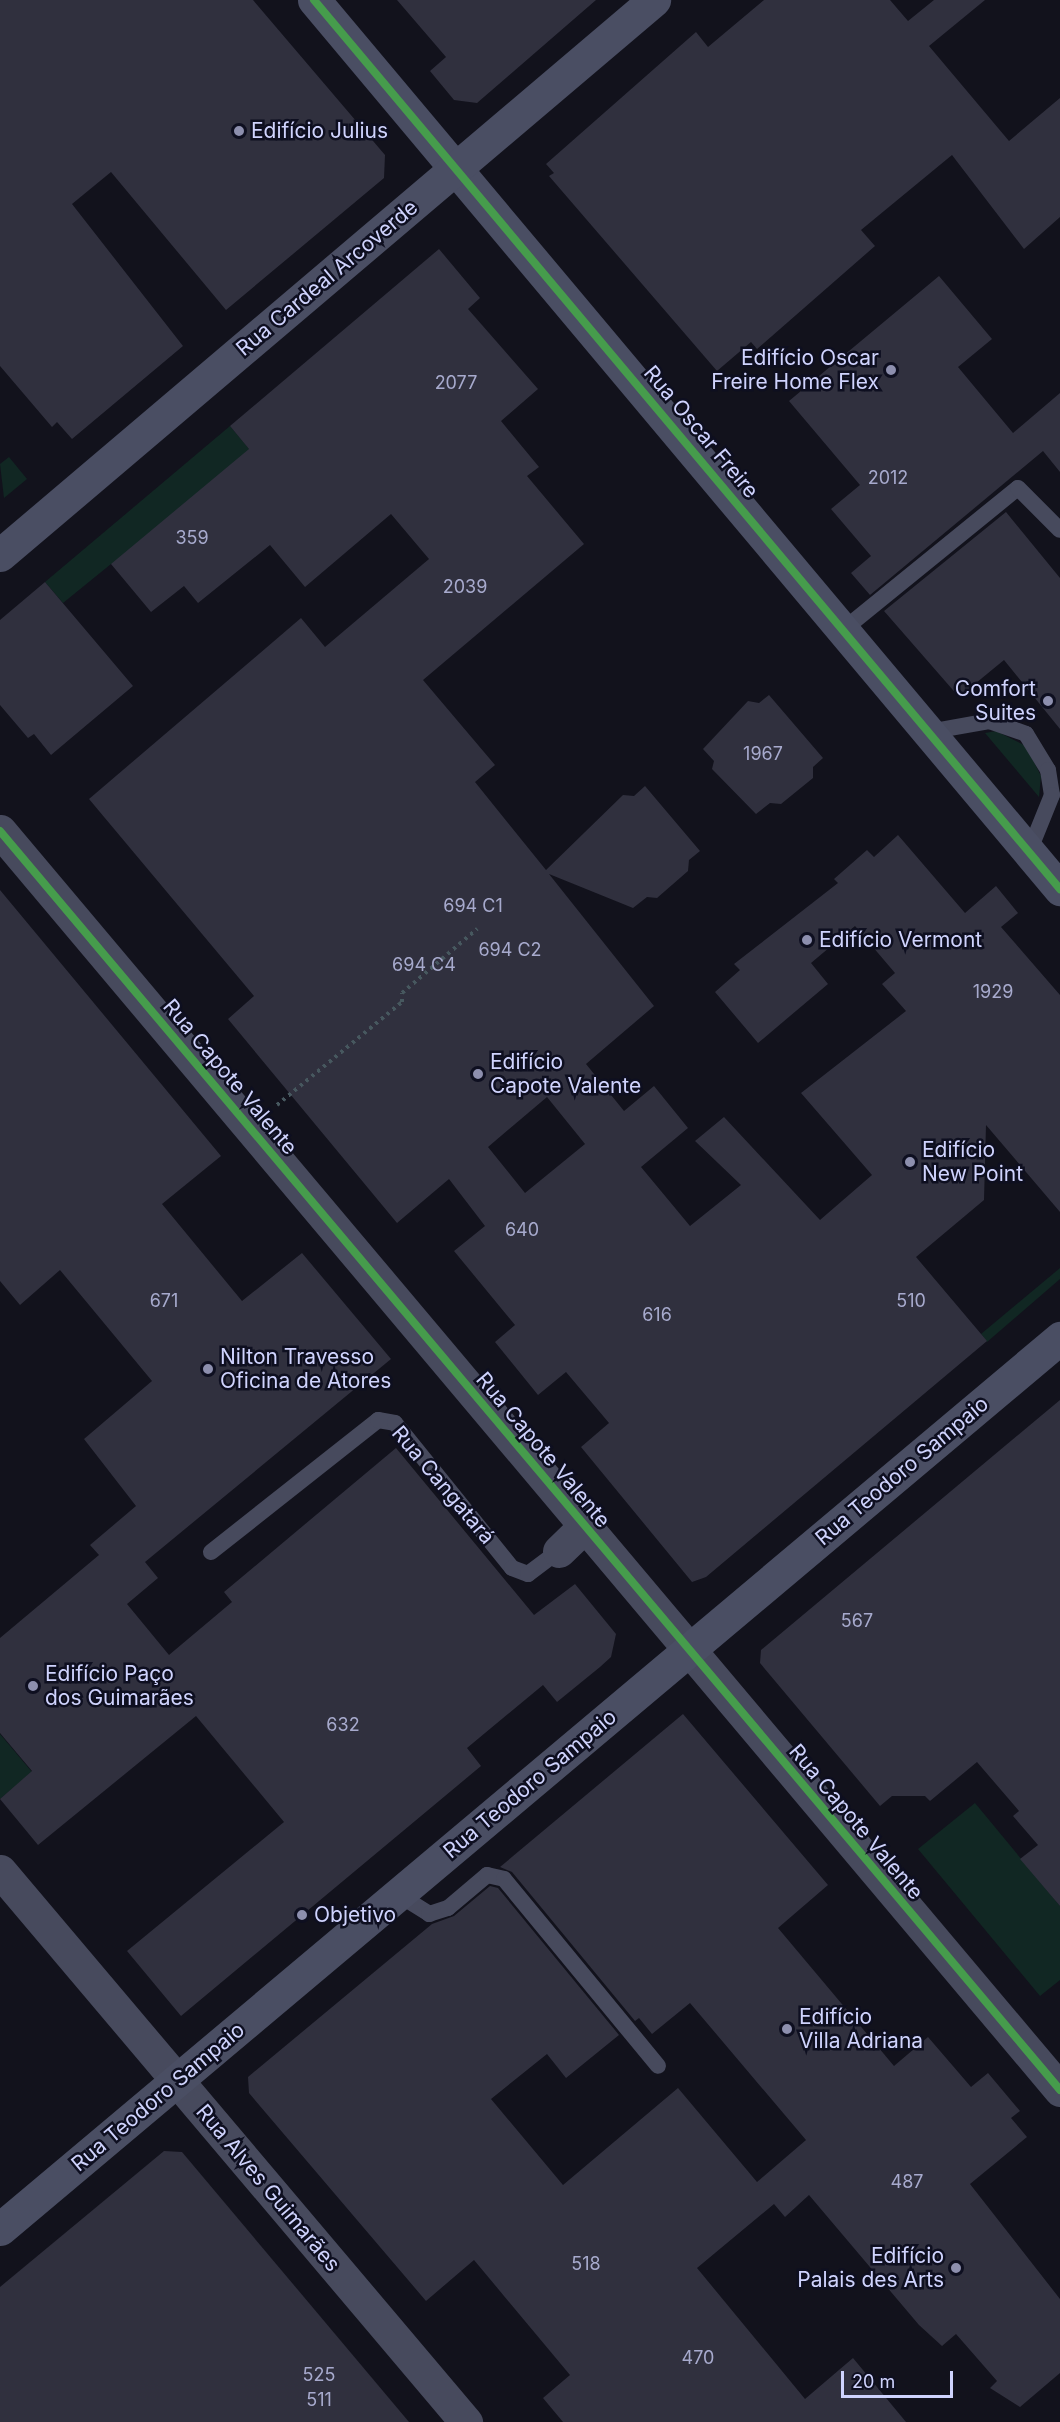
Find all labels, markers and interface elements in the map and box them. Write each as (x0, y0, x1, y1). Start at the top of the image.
place label: Edifício Julius (251, 118, 388, 144)
marker: Edifício Julius (232, 124, 246, 138)
street label: Rua Cardeal Arcoverde (231, 195, 423, 361)
place label: Edifício Oscar Freire Home Flex (711, 345, 879, 395)
street label: Rua Oscar Freire (638, 361, 764, 503)
marker: Edifício Oscar Freire Home Flex (884, 363, 898, 377)
house number: 2077 (435, 372, 477, 394)
house number: 2012 (868, 467, 908, 489)
house number: 359 (175, 527, 209, 549)
house number: 2039 (443, 576, 487, 598)
place label: Comfort Suites (955, 676, 1036, 726)
marker: Comfort Suites (1041, 694, 1055, 708)
house number: 1967 (743, 743, 783, 765)
house number: 694 C1 (443, 895, 503, 917)
place label: Edifício Vermont (819, 927, 982, 953)
marker: Edifício Vermont (800, 933, 814, 947)
house number: 694 C2 (478, 939, 542, 961)
house number: 694 C4 (392, 954, 456, 976)
house number: 1929 (973, 981, 1013, 1003)
street label: Rua Capote Valente (158, 994, 302, 1160)
place label: Edifício Capote Valente (490, 1049, 641, 1099)
marker: Edifício Capote Valente (471, 1067, 485, 1081)
place label: Edifício New Point (922, 1137, 1023, 1187)
marker: Edifício New Point (903, 1155, 917, 1169)
house number: 640 (505, 1219, 539, 1241)
house number: 671 (150, 1290, 178, 1312)
house number: 510 (896, 1290, 926, 1312)
house number: 616 (642, 1304, 672, 1326)
place label: Nilton Travesso Oficina de Atores (220, 1344, 391, 1394)
marker: Nilton Travesso Oficina de Atores (201, 1362, 215, 1376)
street label: Rua Capote Valente (471, 1367, 615, 1533)
street label: Rua Teodoro Sampaio (810, 1391, 994, 1551)
street label: Rua Cangatará (386, 1421, 500, 1549)
house number: 567 (841, 1610, 873, 1632)
place label: Edifício Paço dos Guimarães (45, 1661, 194, 1711)
marker: Edifício Paço dos Guimarães (26, 1679, 40, 1693)
street label: Rua Teodoro Sampaio (438, 1704, 622, 1864)
house number: 632 (326, 1714, 360, 1736)
street label: Rua Capote Valente (784, 1739, 928, 1905)
place label: Objetivo (314, 1902, 396, 1928)
marker: Objetivo (295, 1908, 309, 1922)
place label: Edifício Villa Adriana (799, 2004, 923, 2054)
street label: Rua Teodoro Sampaio (66, 2017, 250, 2177)
marker: Edifício Villa Adriana (780, 2022, 794, 2036)
street label: Rua Alves Guimarães (191, 2099, 345, 2277)
house number: 487 (891, 2171, 923, 2193)
place label: Edifício Palais des Arts (797, 2243, 944, 2293)
house number: 518 (571, 2253, 601, 2275)
marker: Edifício Palais des Arts (949, 2261, 963, 2275)
house number: 470 (682, 2347, 714, 2369)
scale bar (844, 2359, 956, 2397)
house number: 525 (303, 2364, 335, 2386)
text: 20 m (852, 2371, 895, 2392)
house number: 511 (306, 2389, 332, 2411)

